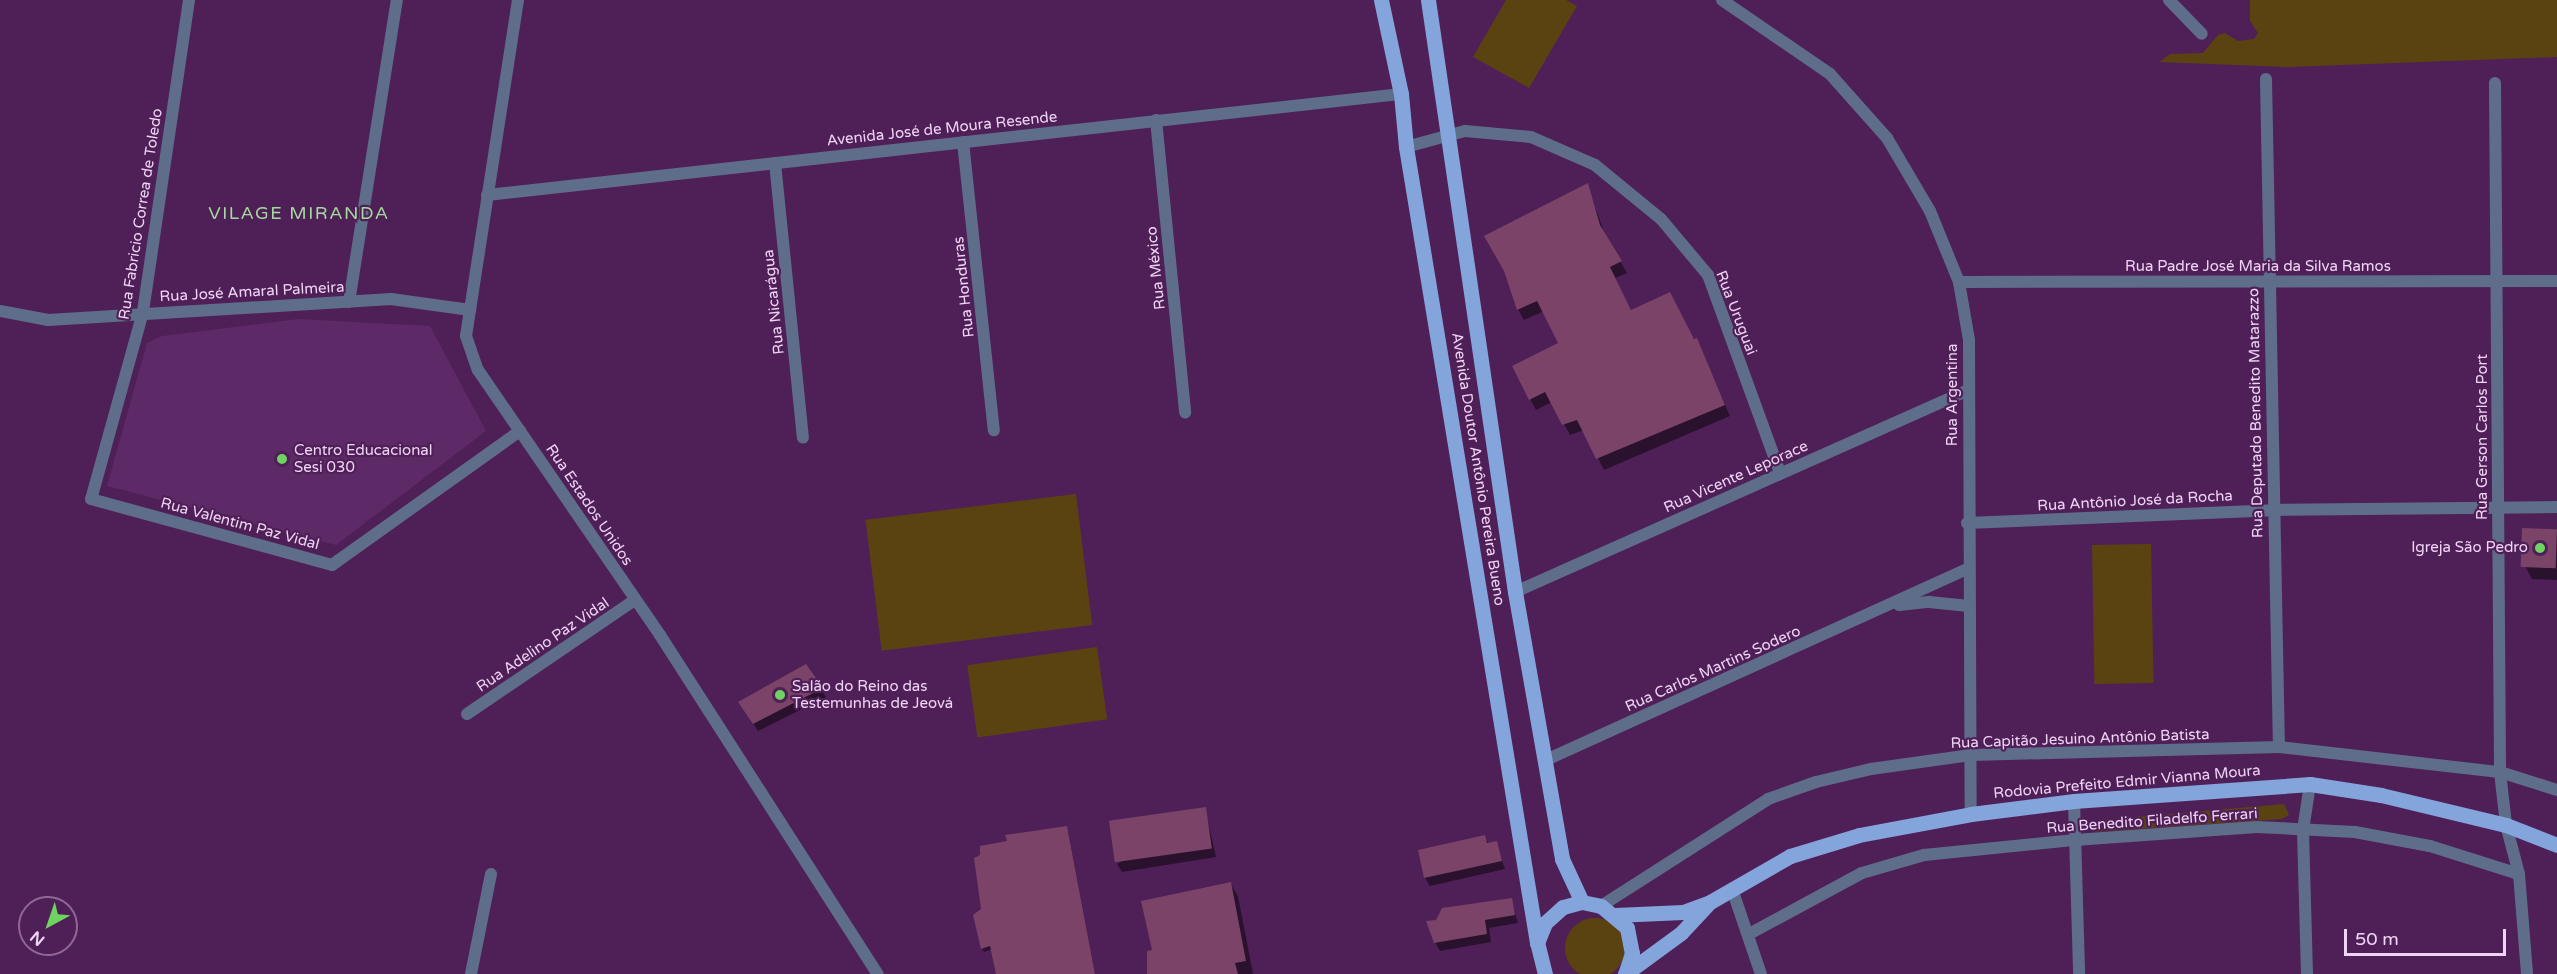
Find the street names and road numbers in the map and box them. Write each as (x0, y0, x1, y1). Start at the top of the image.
street label: Rua Fabricio Correa de Toledo (115, 107, 167, 321)
street label: Avenida José de Moura Resende (826, 108, 1058, 150)
street label: Rua México (1143, 225, 1169, 311)
street label: Rua Honduras (950, 236, 978, 338)
street label: Rua Nicarágua (760, 249, 788, 355)
street label: Rua Padre José Maria da Silva Ramos (2125, 258, 2391, 276)
street label: Rua Uruguai (1712, 268, 1760, 358)
street label: Rua José Amaral Palmeira (159, 278, 345, 306)
street label: Rua Deputado Benedito Matarazzo (2245, 288, 2267, 538)
street label: Avenida Doutor Antônio Pereira Bueno (1447, 331, 1509, 607)
street label: Rua Argentina (1944, 344, 1962, 446)
street label: Rua Gerson Carlos Port (2474, 354, 2492, 520)
street label: Rua Vicente Leporace (1661, 437, 1811, 517)
street label: Rua Estados Unidos (542, 441, 636, 569)
street label: Rua Antônio José da Rocha (2037, 487, 2233, 515)
street label: Rua Valentim Paz Vidal (159, 494, 321, 554)
street label: Rua Adelino Paz Vidal (473, 594, 613, 696)
street label: Rua Carlos Martins Sodero (1623, 622, 1803, 716)
street label: Rua Capitão Jesuino Antônio Batista (1950, 725, 2210, 753)
street label: Rodovia Prefeito Edmir Vianna Moura (1993, 761, 2261, 803)
street label: Rua Benedito Filadelfo Ferrari (2046, 805, 2258, 837)

